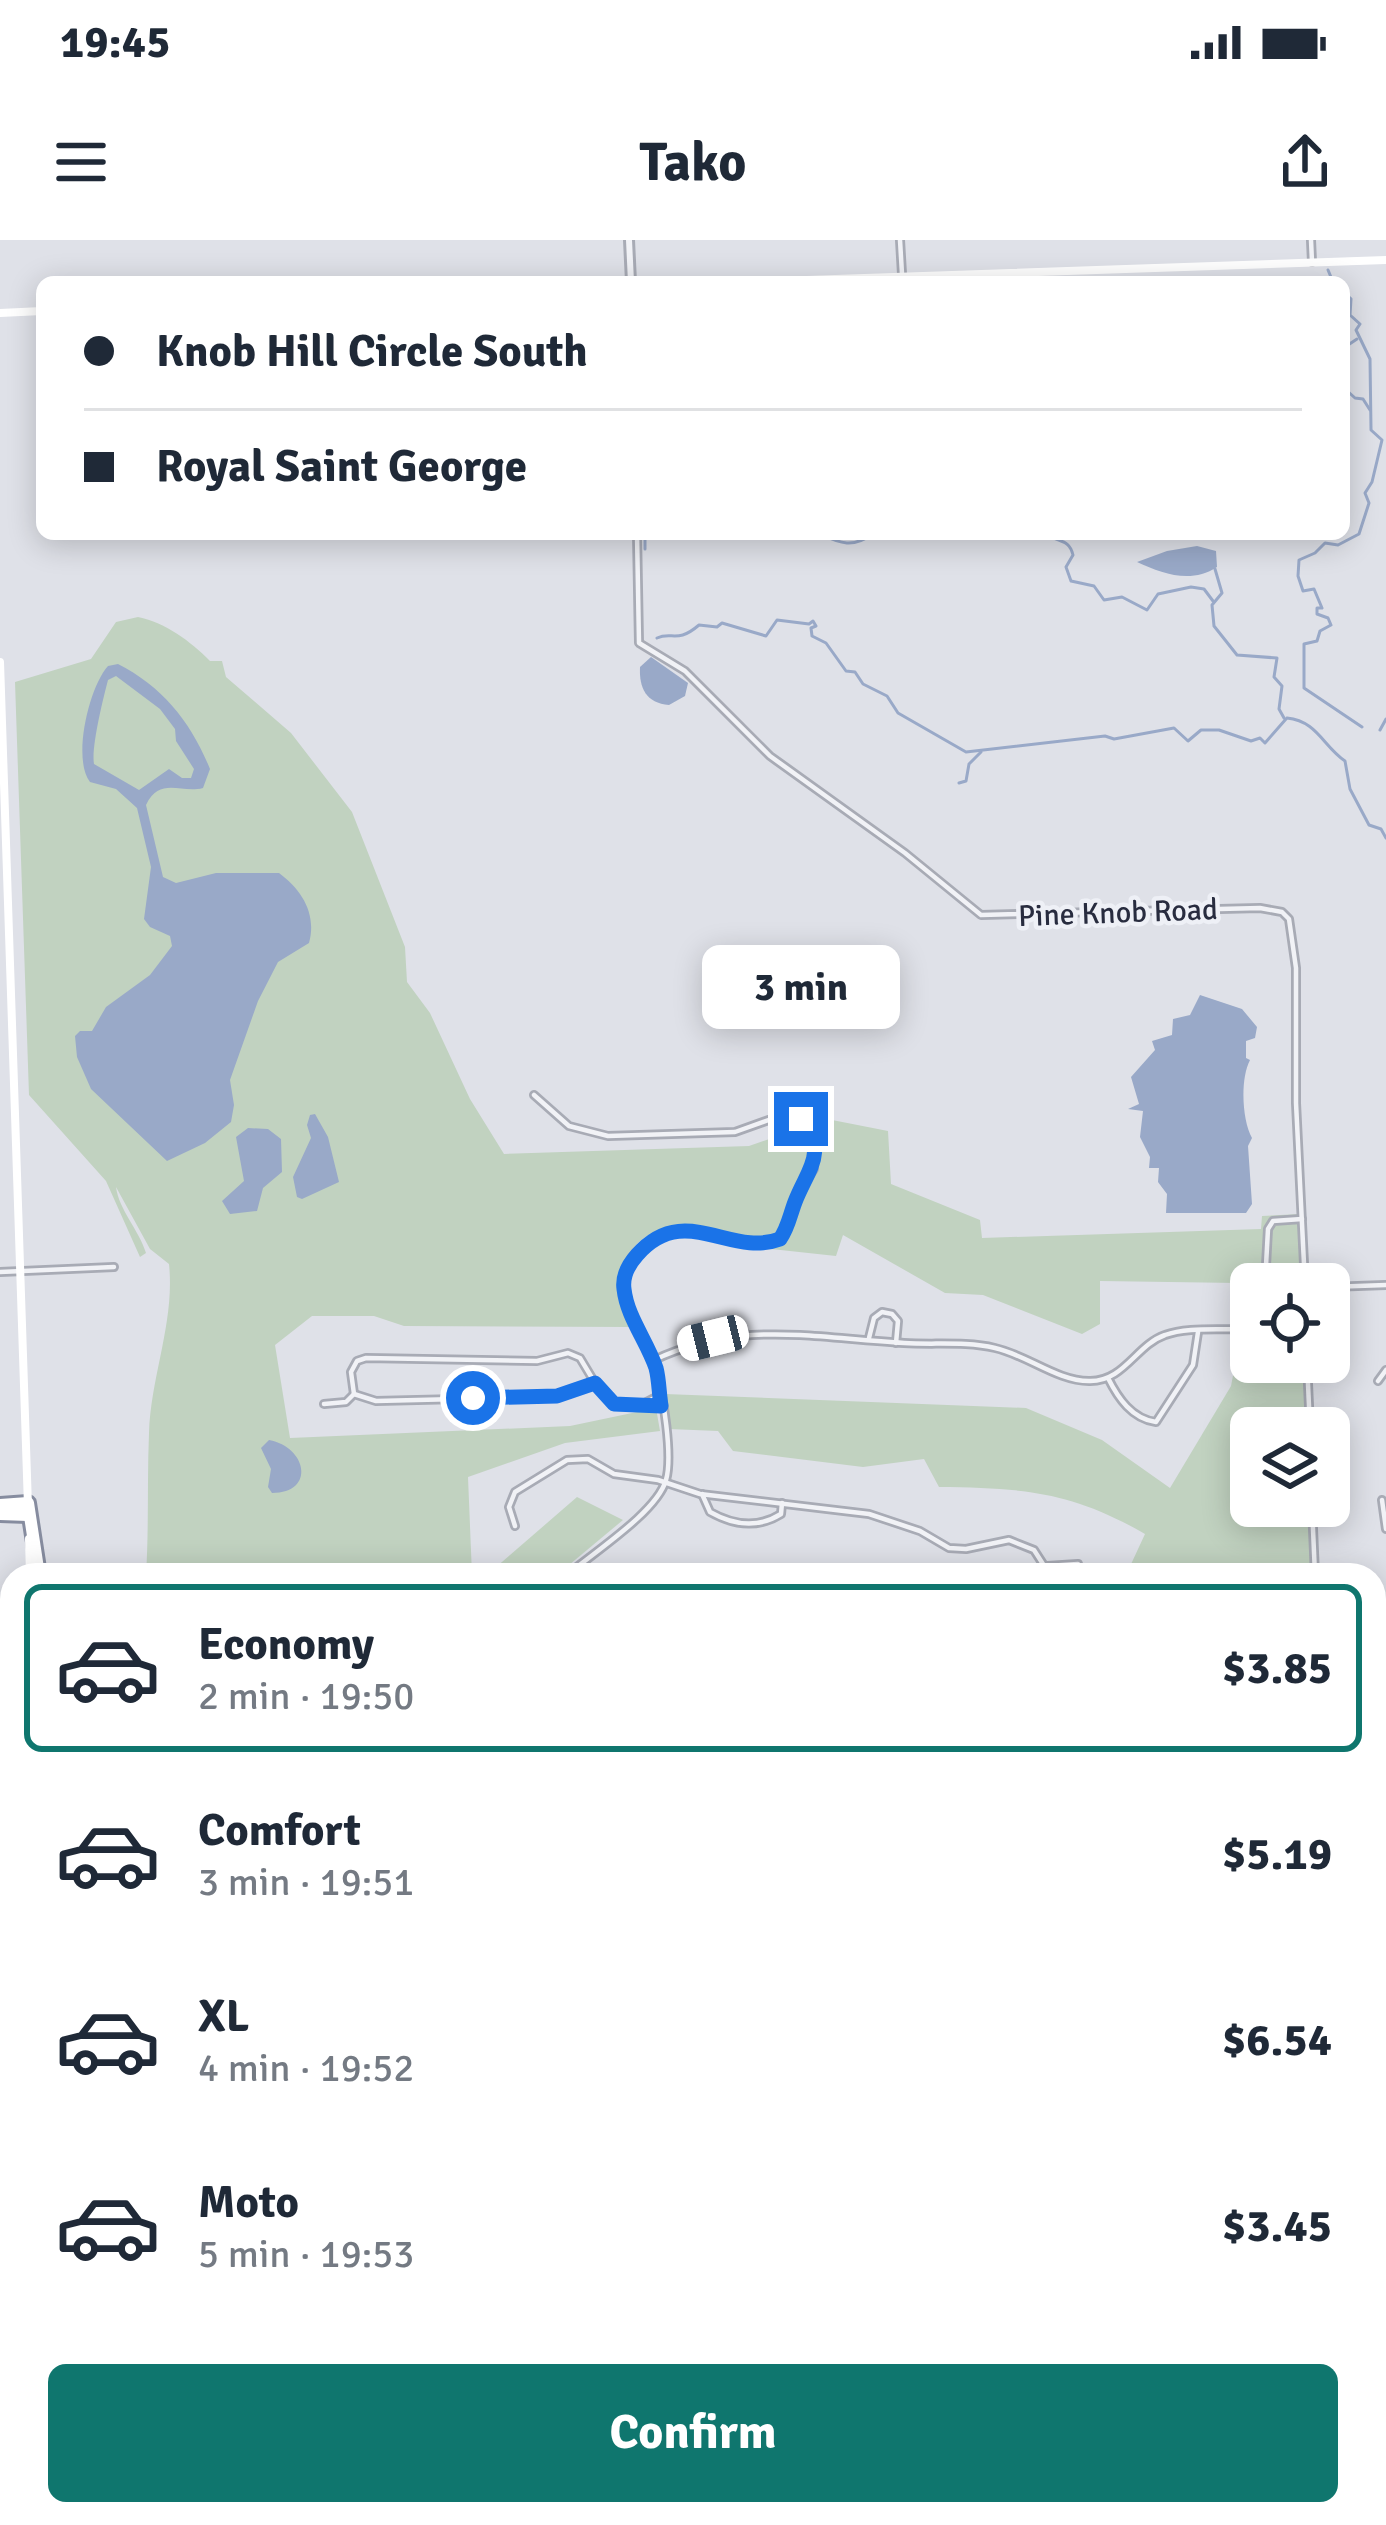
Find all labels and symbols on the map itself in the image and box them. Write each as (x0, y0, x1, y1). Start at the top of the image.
street label: Pine Knob Road (1018, 891, 1218, 935)
callout: 3 min (702, 945, 900, 1029)
route end (774, 1092, 828, 1146)
car (674, 1312, 752, 1364)
route start (446, 1371, 500, 1425)

